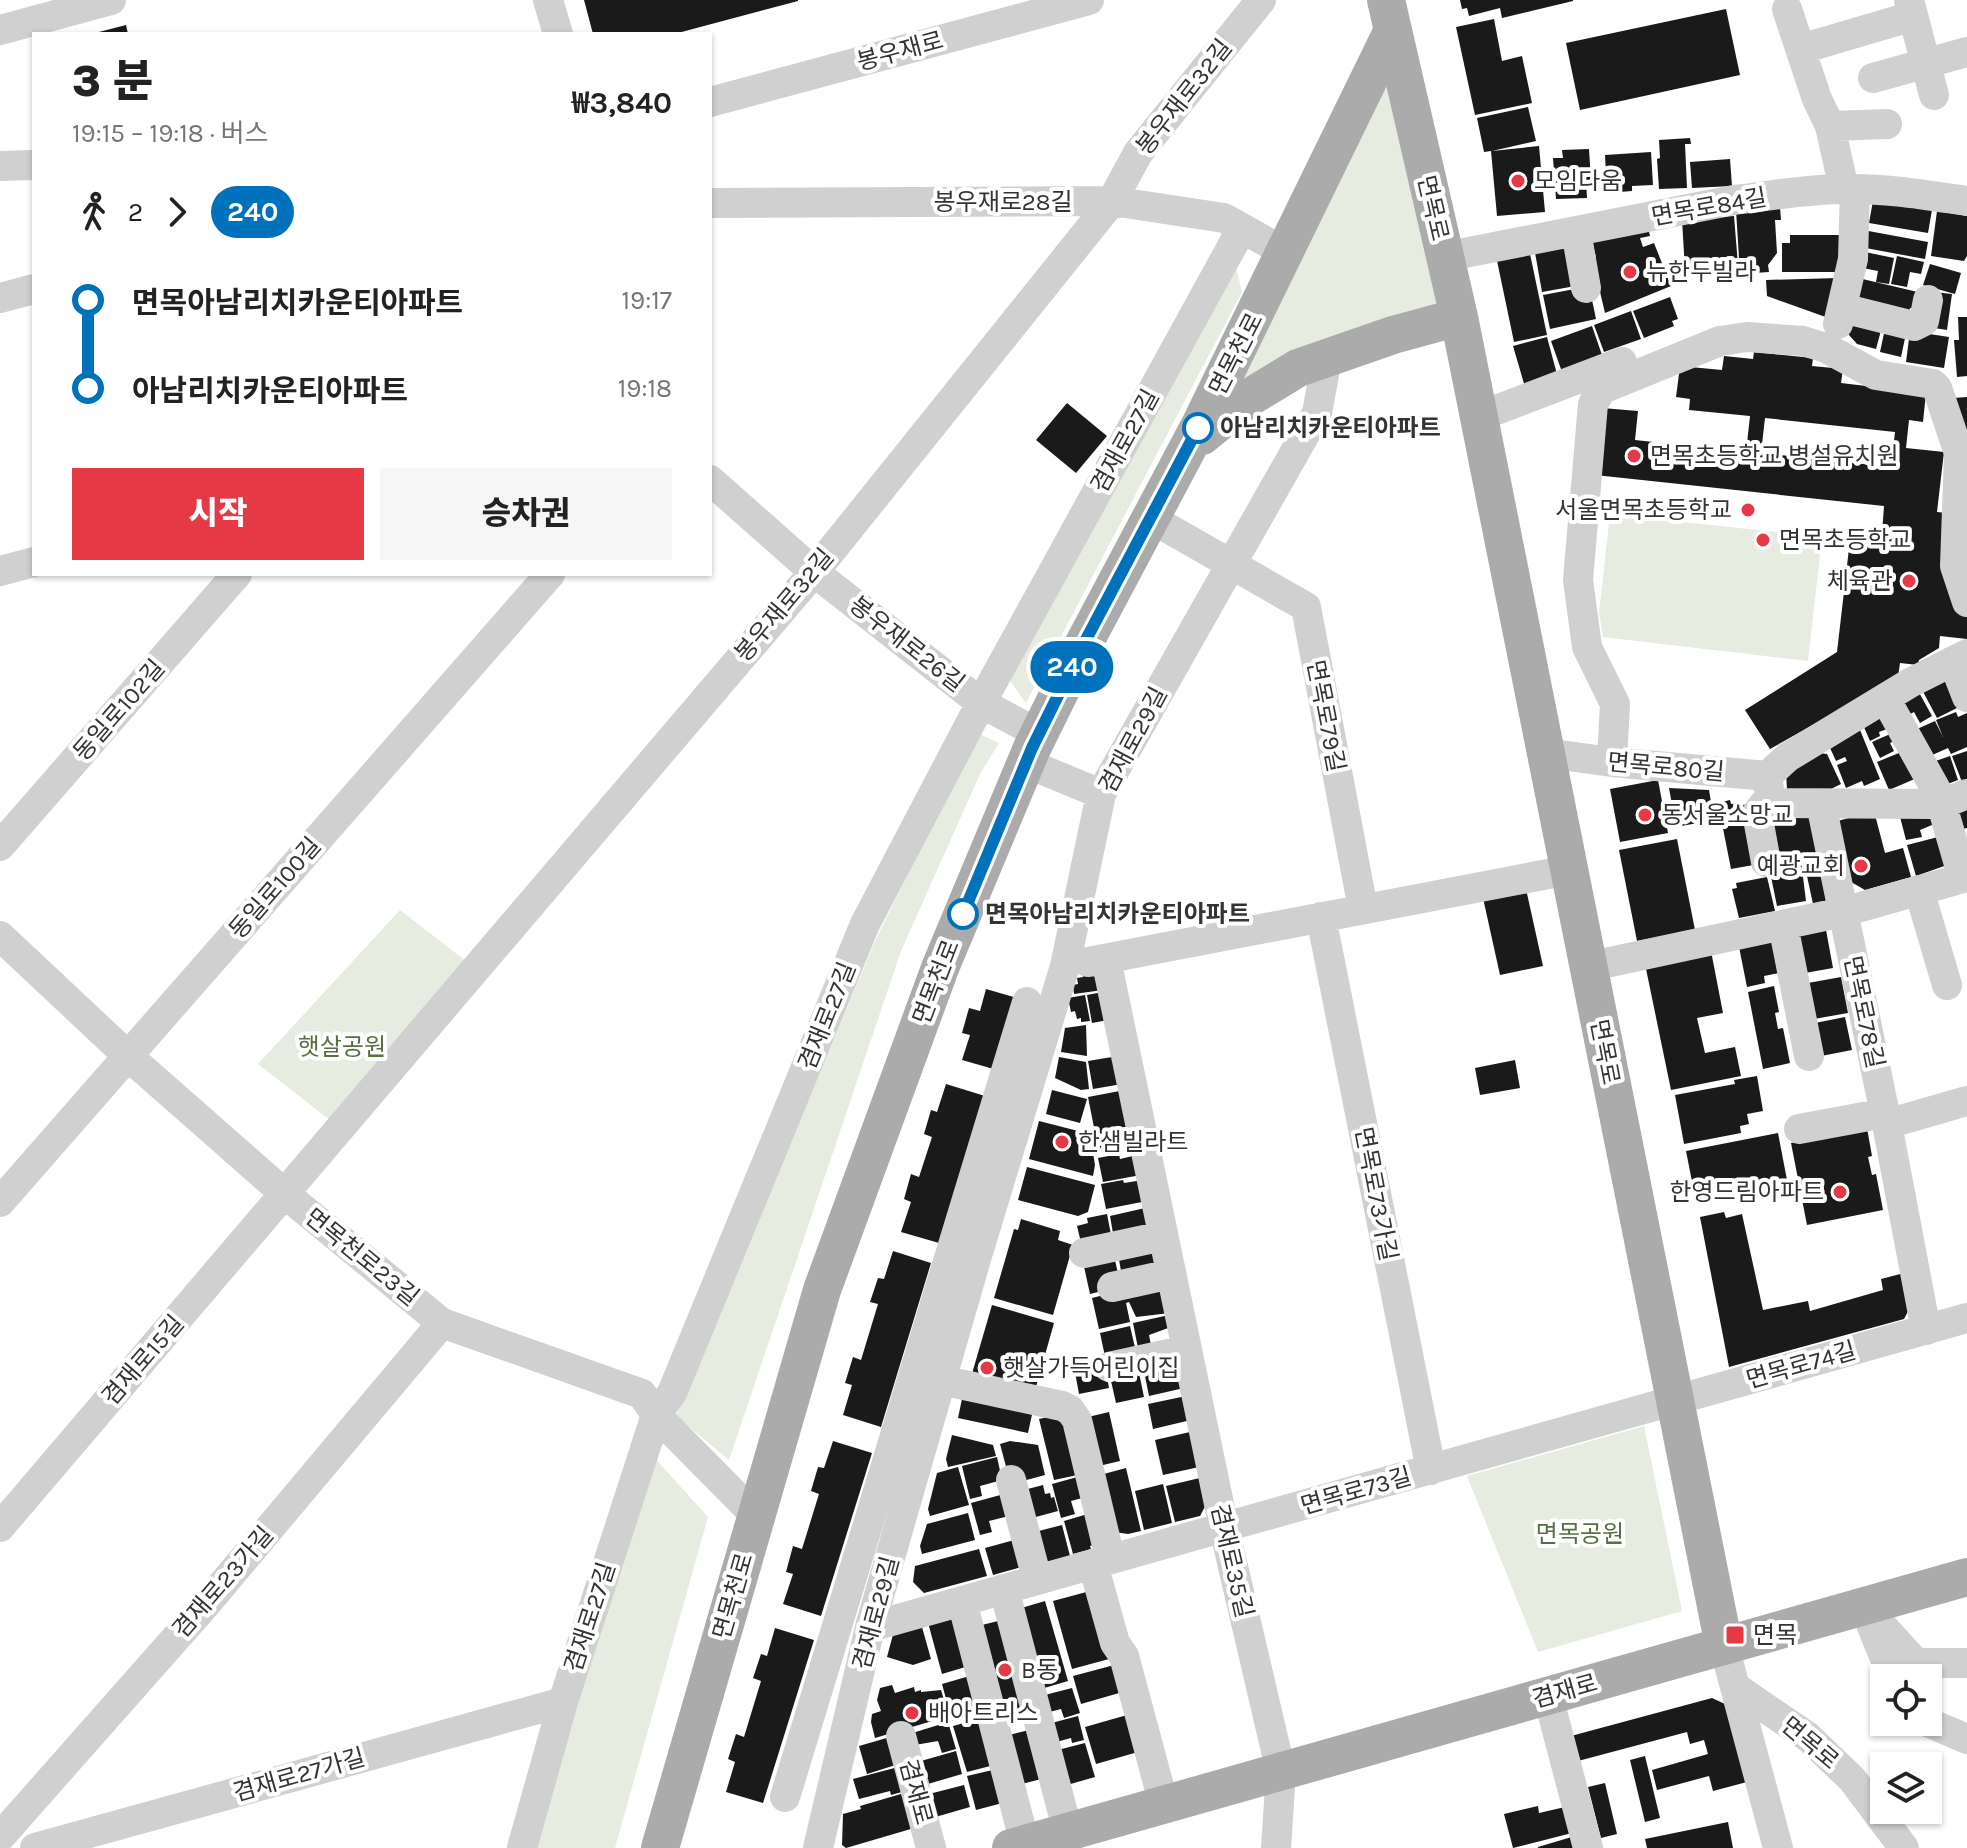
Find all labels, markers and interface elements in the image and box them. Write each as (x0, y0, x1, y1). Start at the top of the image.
street label: 봉우재로 (854, 26, 946, 76)
street label: 봉우재로32길 (1130, 34, 1238, 160)
text: 3 분 (72, 56, 153, 107)
text: ₩3,840 (572, 85, 672, 121)
text: 19:15 – 19:18 · 버스 (72, 118, 269, 149)
place label: 모임다움 (1534, 167, 1622, 195)
marker: 모임다움 (1509, 172, 1527, 190)
street label: 면목로 (1412, 173, 1454, 243)
street label: 면목로84길 (1649, 183, 1769, 231)
street label: 봉우재로28길 (933, 188, 1073, 216)
icon: walk (72, 190, 116, 234)
icon: forward (155, 190, 199, 234)
text: 240 (227, 195, 278, 228)
text: 2 (128, 197, 143, 228)
place label: 뉴한두빌라 (1646, 258, 1756, 286)
marker: 뉴한두빌라 (1621, 263, 1639, 281)
text: 면목아남리치카운티아파트 (132, 285, 463, 321)
text: 19:17 (622, 285, 672, 316)
street label: 면목천로 (1203, 308, 1269, 400)
text: 아남리치카운티아파트 (132, 373, 408, 409)
text: 19:18 (618, 373, 672, 404)
street label: 겸재로27길 (1085, 385, 1165, 497)
marker: 아남리치카운티아파트 (1183, 413, 1213, 443)
place label: 아남리치카운티아파트 (1220, 414, 1441, 442)
place label: 면목초등학교 병설유치원 (1650, 442, 1899, 470)
marker: 면목초등학교 병설유치원 (1625, 447, 1643, 465)
button: 시작 (72, 468, 364, 560)
button: 승차권 (380, 468, 672, 560)
place label: 서울면목초등학교 (1555, 496, 1732, 524)
marker: 서울면목초등학교 (1739, 501, 1757, 519)
place label: 면목초등학교 (1779, 526, 1911, 554)
marker: 면목초등학교 (1754, 531, 1772, 549)
street label: 봉우재로32길 (729, 543, 839, 667)
place label: 체육관 (1827, 567, 1893, 595)
marker: 체육관 (1900, 572, 1918, 590)
street label: 봉우재로26길 (844, 590, 970, 698)
line badge: 240 (1026, 641, 1118, 693)
text: 240 (1046, 650, 1098, 683)
street label: 동일로102길 (68, 654, 170, 766)
street label: 면목로79길 (1301, 658, 1351, 774)
street label: 겸재로29길 (1093, 682, 1173, 798)
street label: 면목로80길 (1606, 748, 1726, 786)
place label: 동서울소망교 (1661, 801, 1793, 829)
marker: 동서울소망교 (1636, 806, 1654, 824)
street label: 동일로100길 (224, 832, 326, 944)
place label: 예광교회 (1757, 852, 1845, 880)
marker: 예광교회 (1852, 857, 1870, 875)
marker: 면목아남리치카운티아파트 (948, 899, 978, 929)
place label: 면목아남리치카운티아파트 (985, 900, 1250, 928)
street label: 면목천로 (907, 936, 965, 1028)
street label: 면목로78길 (1838, 953, 1890, 1071)
street label: 겸재로27길 (793, 958, 861, 1074)
street label: 면목로 (1585, 1017, 1625, 1087)
park label: 햇살공원 (298, 1033, 386, 1061)
street label: 면목로73가길 (1349, 1125, 1403, 1263)
place label: 한샘빌라트 (1078, 1128, 1188, 1156)
marker: 한샘빌라트 (1053, 1133, 1071, 1151)
place label: 한영드림아파트 (1669, 1178, 1824, 1206)
marker: 한영드림아파트 (1831, 1183, 1849, 1201)
street label: 면목천로23길 (299, 1203, 425, 1311)
street label: 겸재로15길 (96, 1309, 190, 1411)
street label: 면목로74길 (1743, 1336, 1859, 1394)
place label: 햇살가득어린이집 (1003, 1354, 1180, 1382)
marker: 햇살가득어린이집 (978, 1359, 996, 1377)
street label: 면목로73길 (1297, 1462, 1415, 1520)
street label: 겸재로35길 (1205, 1501, 1259, 1621)
park label: 면목공원 (1536, 1520, 1624, 1548)
street label: 겸재로23가길 (167, 1521, 279, 1643)
street label: 면목천로 (707, 1550, 759, 1642)
street label: 겸재로29길 (847, 1553, 905, 1673)
street label: 겸재로27길 (559, 1559, 621, 1675)
place label: 면목 (1753, 1621, 1797, 1649)
marker: 면목 (1724, 1624, 1746, 1646)
place label: B동 (1021, 1656, 1058, 1684)
marker: B동 (996, 1661, 1014, 1679)
map controls (1870, 1664, 1942, 1824)
button: locate (1870, 1664, 1942, 1736)
street label: 겸재로 (1529, 1668, 1601, 1714)
place label: 배아트리스 (928, 1699, 1038, 1727)
marker: 배아트리스 (903, 1704, 921, 1722)
street label: 면목로 (1776, 1711, 1844, 1775)
street label: 겸재로27가길 (230, 1743, 368, 1807)
button: layers (1870, 1752, 1942, 1824)
street label: 겸재로 (894, 1756, 938, 1828)

